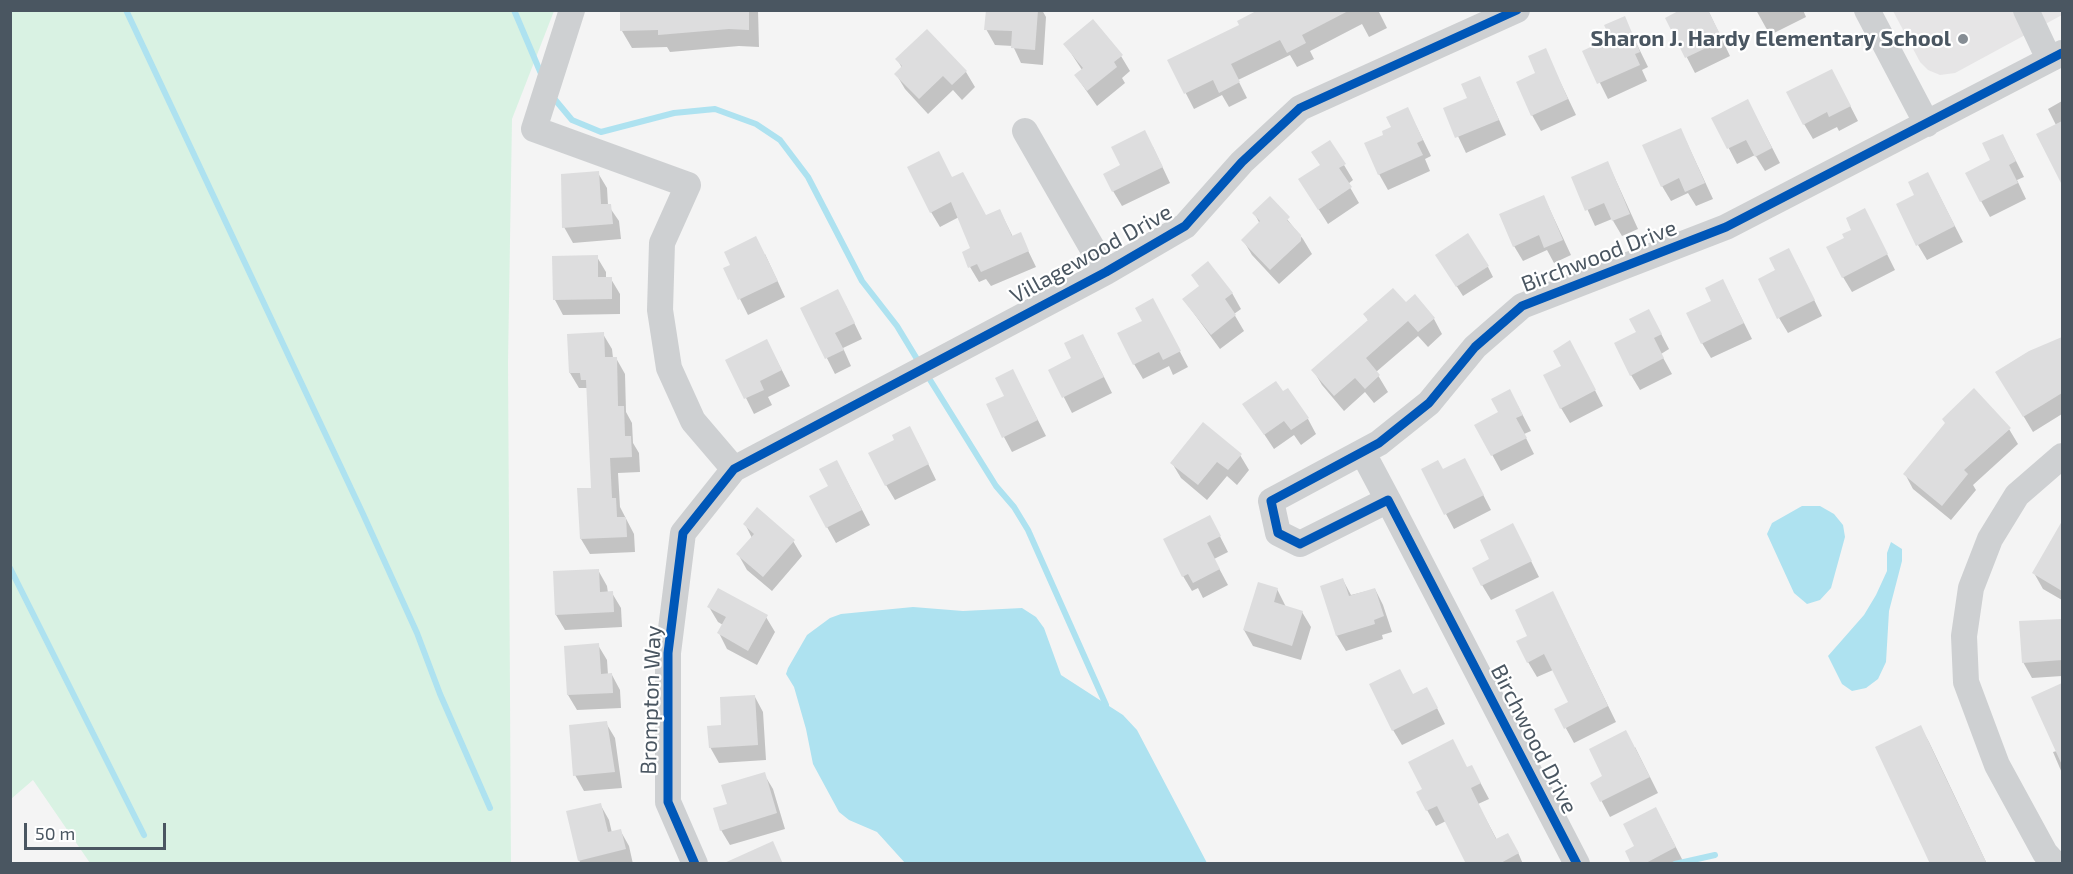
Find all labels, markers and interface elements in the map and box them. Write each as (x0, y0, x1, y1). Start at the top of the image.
place label: Sharon J. Hardy Elementary School (1591, 26, 1951, 52)
marker: Sharon J. Hardy Elementary School (1956, 32, 1970, 46)
street label: Villagewood Drive (1006, 199, 1176, 309)
street label: Birchwood Drive (1518, 214, 1680, 298)
street label: Brompton Way (635, 625, 667, 775)
street label: Birchwood Drive (1485, 660, 1583, 818)
scale bar (27, 811, 170, 849)
text: 50 m (35, 822, 75, 844)

